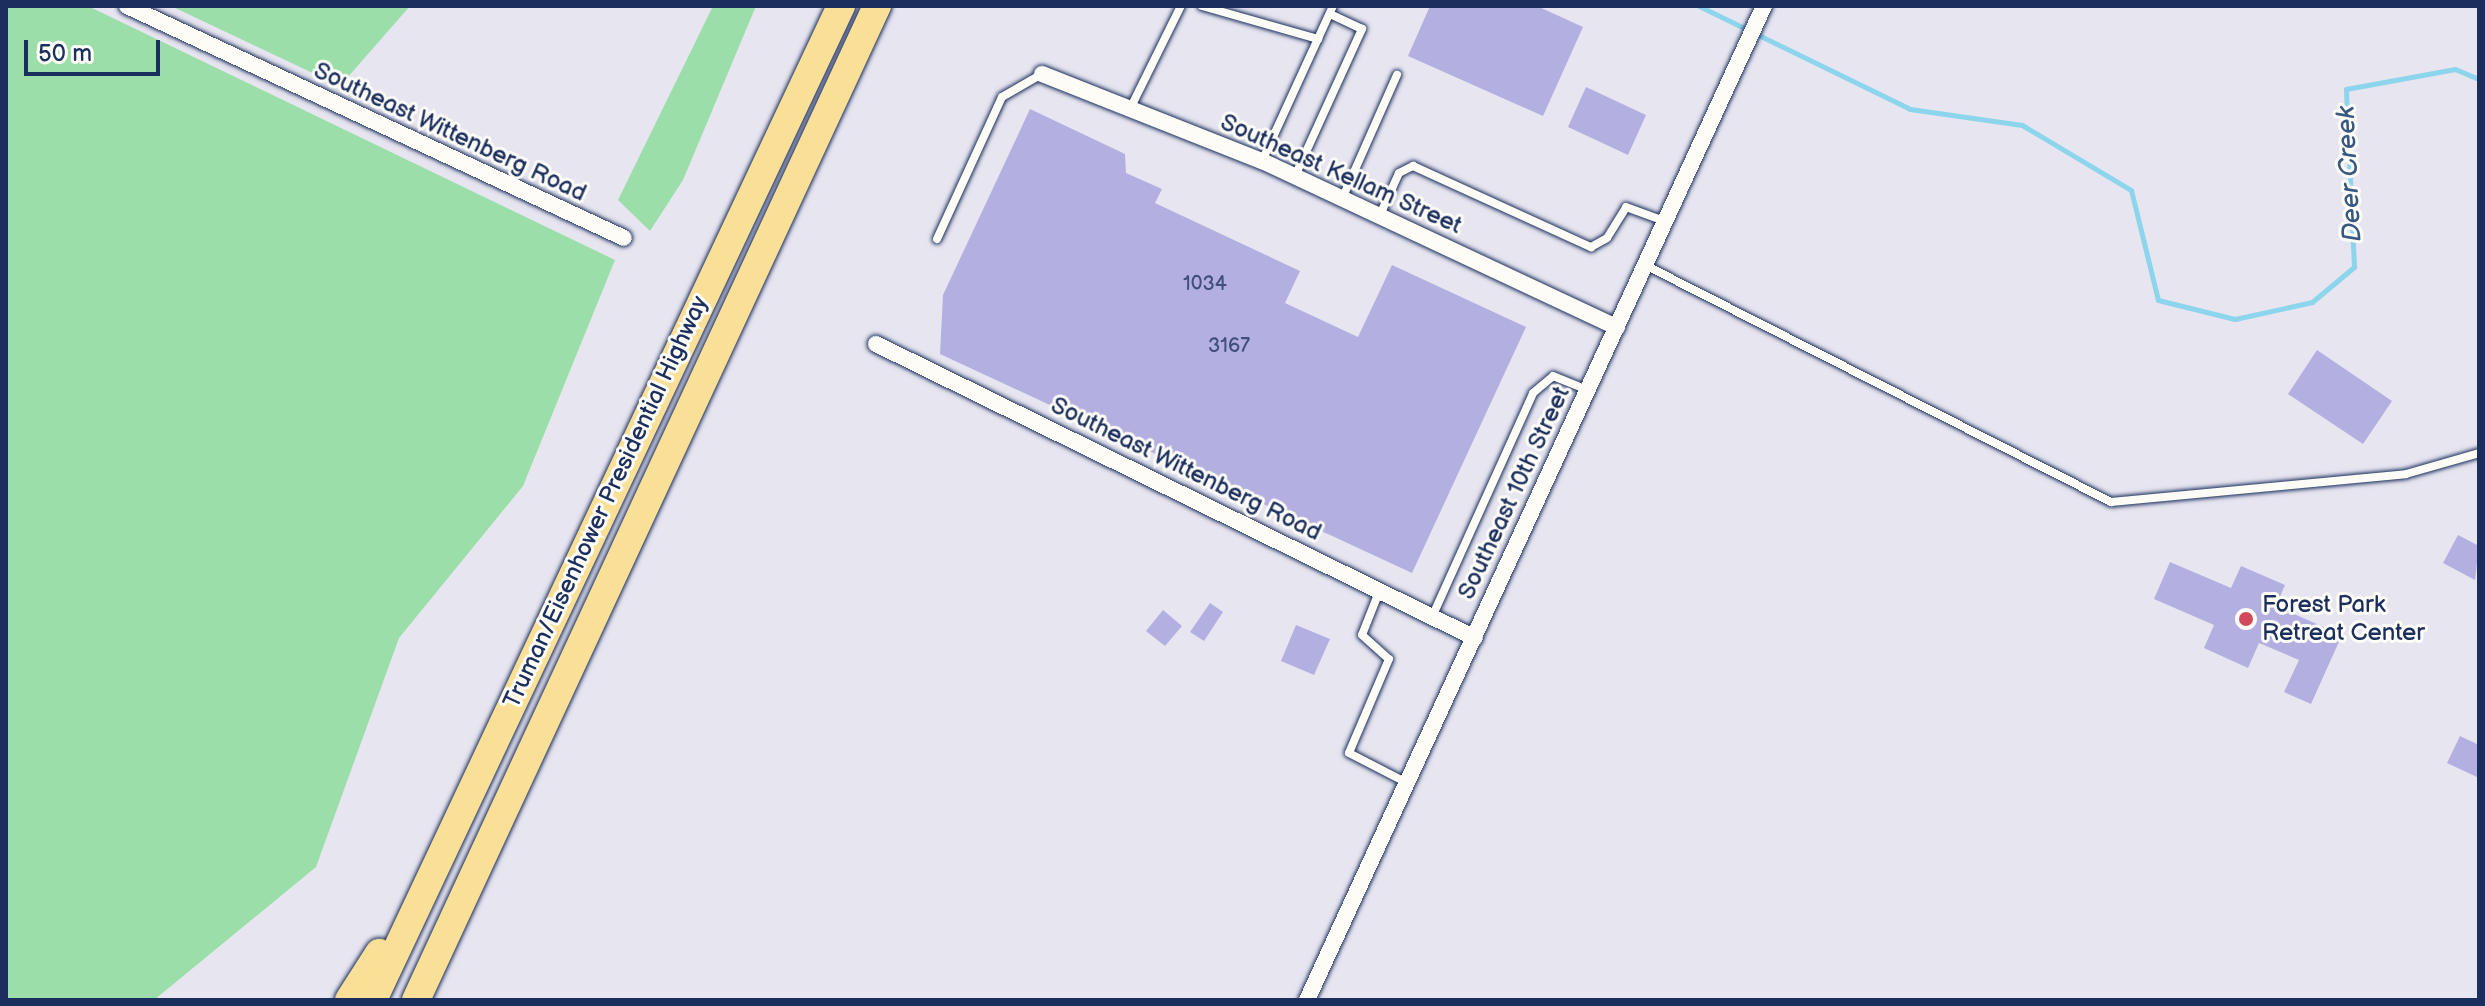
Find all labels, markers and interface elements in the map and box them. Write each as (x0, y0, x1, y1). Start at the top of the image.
scale bar (28, 24, 164, 74)
text: 50 m (38, 39, 92, 68)
street label: Southeast Wittenberg Road (309, 56, 591, 208)
water label: Deer Creek (2331, 105, 2369, 243)
street label: Southeast Kellam Street (1216, 108, 1466, 240)
house number: 1034 (1183, 272, 1227, 296)
street label: Truman/Eisenhower Presidential Highway (498, 291, 714, 713)
house number: 3167 (1208, 334, 1250, 358)
street label: Southeast 10th Street (1452, 382, 1576, 604)
street label: Southeast Wittenberg Road (1046, 391, 1326, 547)
place label: Forest Park Retreat Center (2262, 591, 2425, 647)
marker: Forest Park Retreat Center (2237, 610, 2255, 628)

